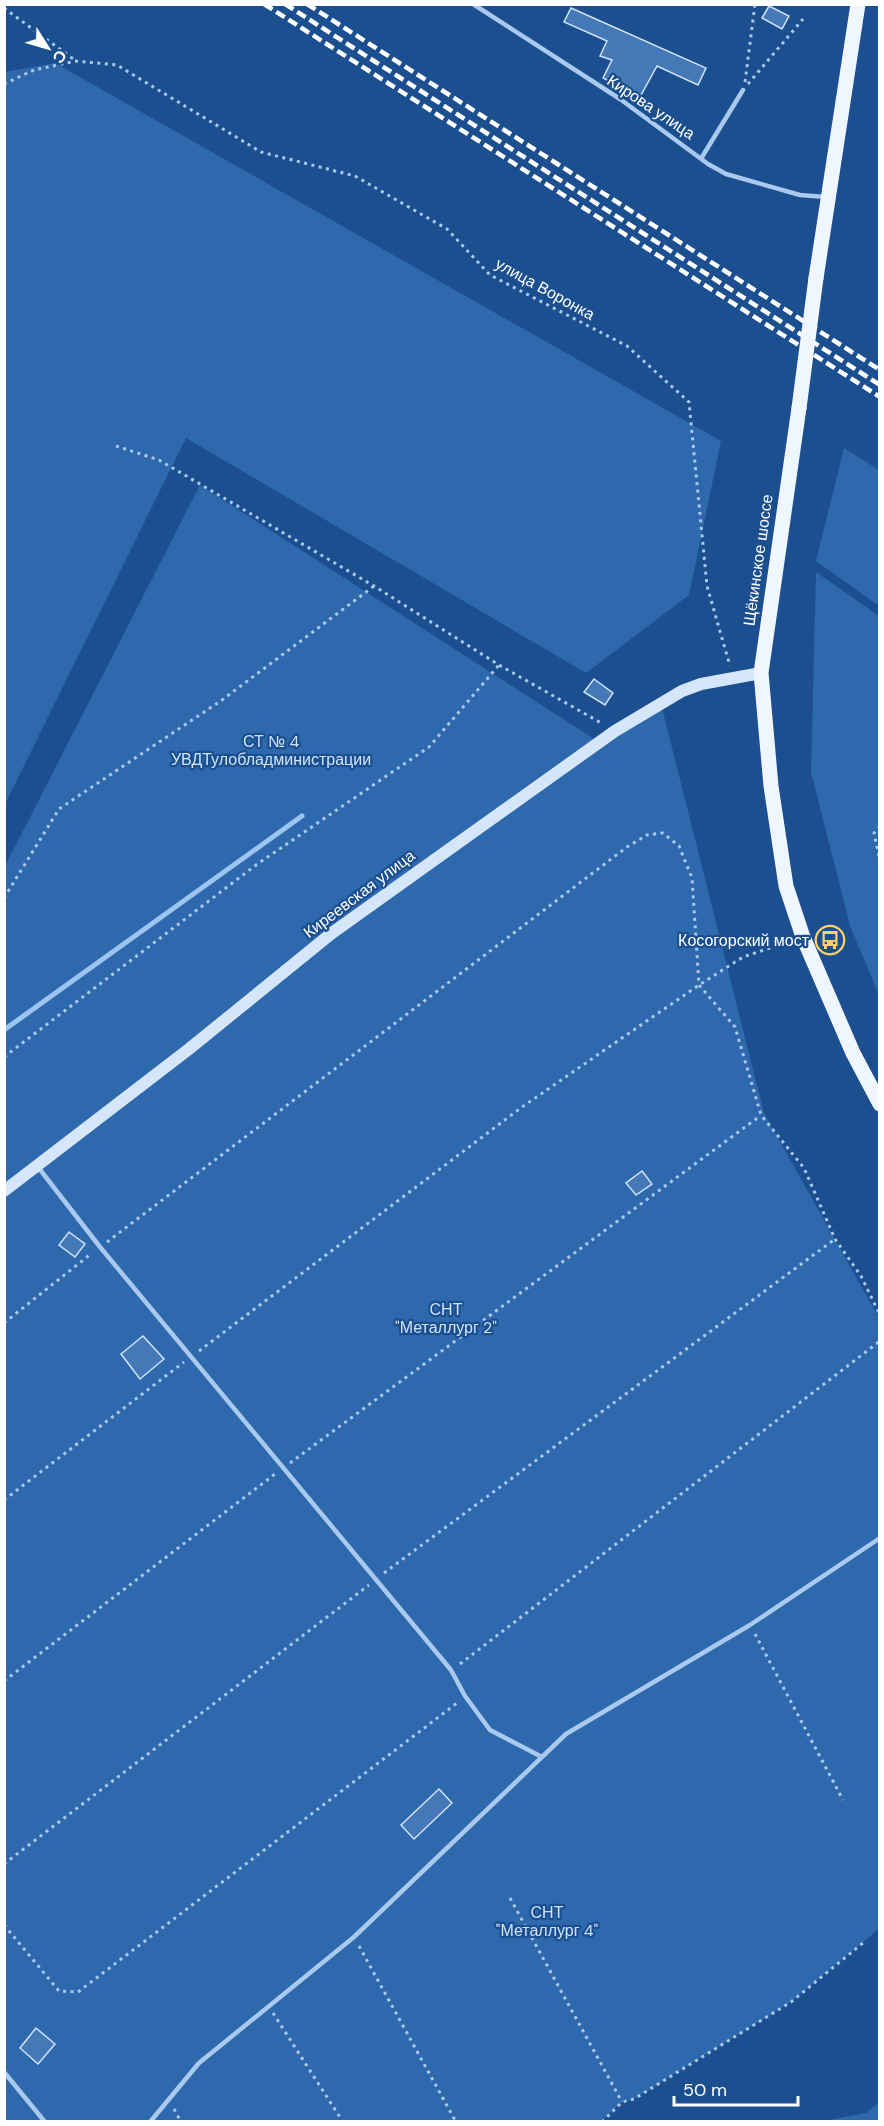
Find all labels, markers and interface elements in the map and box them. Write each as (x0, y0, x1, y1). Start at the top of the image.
north arrow (18, 18, 78, 78)
text: С (47, 46, 71, 68)
street label: Кирова улица (603, 70, 699, 144)
street label: улица Воронка (491, 253, 599, 325)
street label: Щёкинское шоссе (738, 493, 778, 627)
park label: СТ № 4 УВДТулобладминистрации (171, 731, 371, 770)
street label: Киреевская улица (299, 845, 419, 943)
bus stop icon: Косогорский мост (814, 924, 846, 956)
place label: Косогорский мост (678, 930, 810, 951)
park label: СНТ "Металлург 2" (395, 1299, 497, 1338)
park label: СНТ "Металлург 4" (496, 1902, 599, 1941)
scale bar (674, 2069, 798, 2107)
text: 50 m (683, 2078, 727, 2102)

